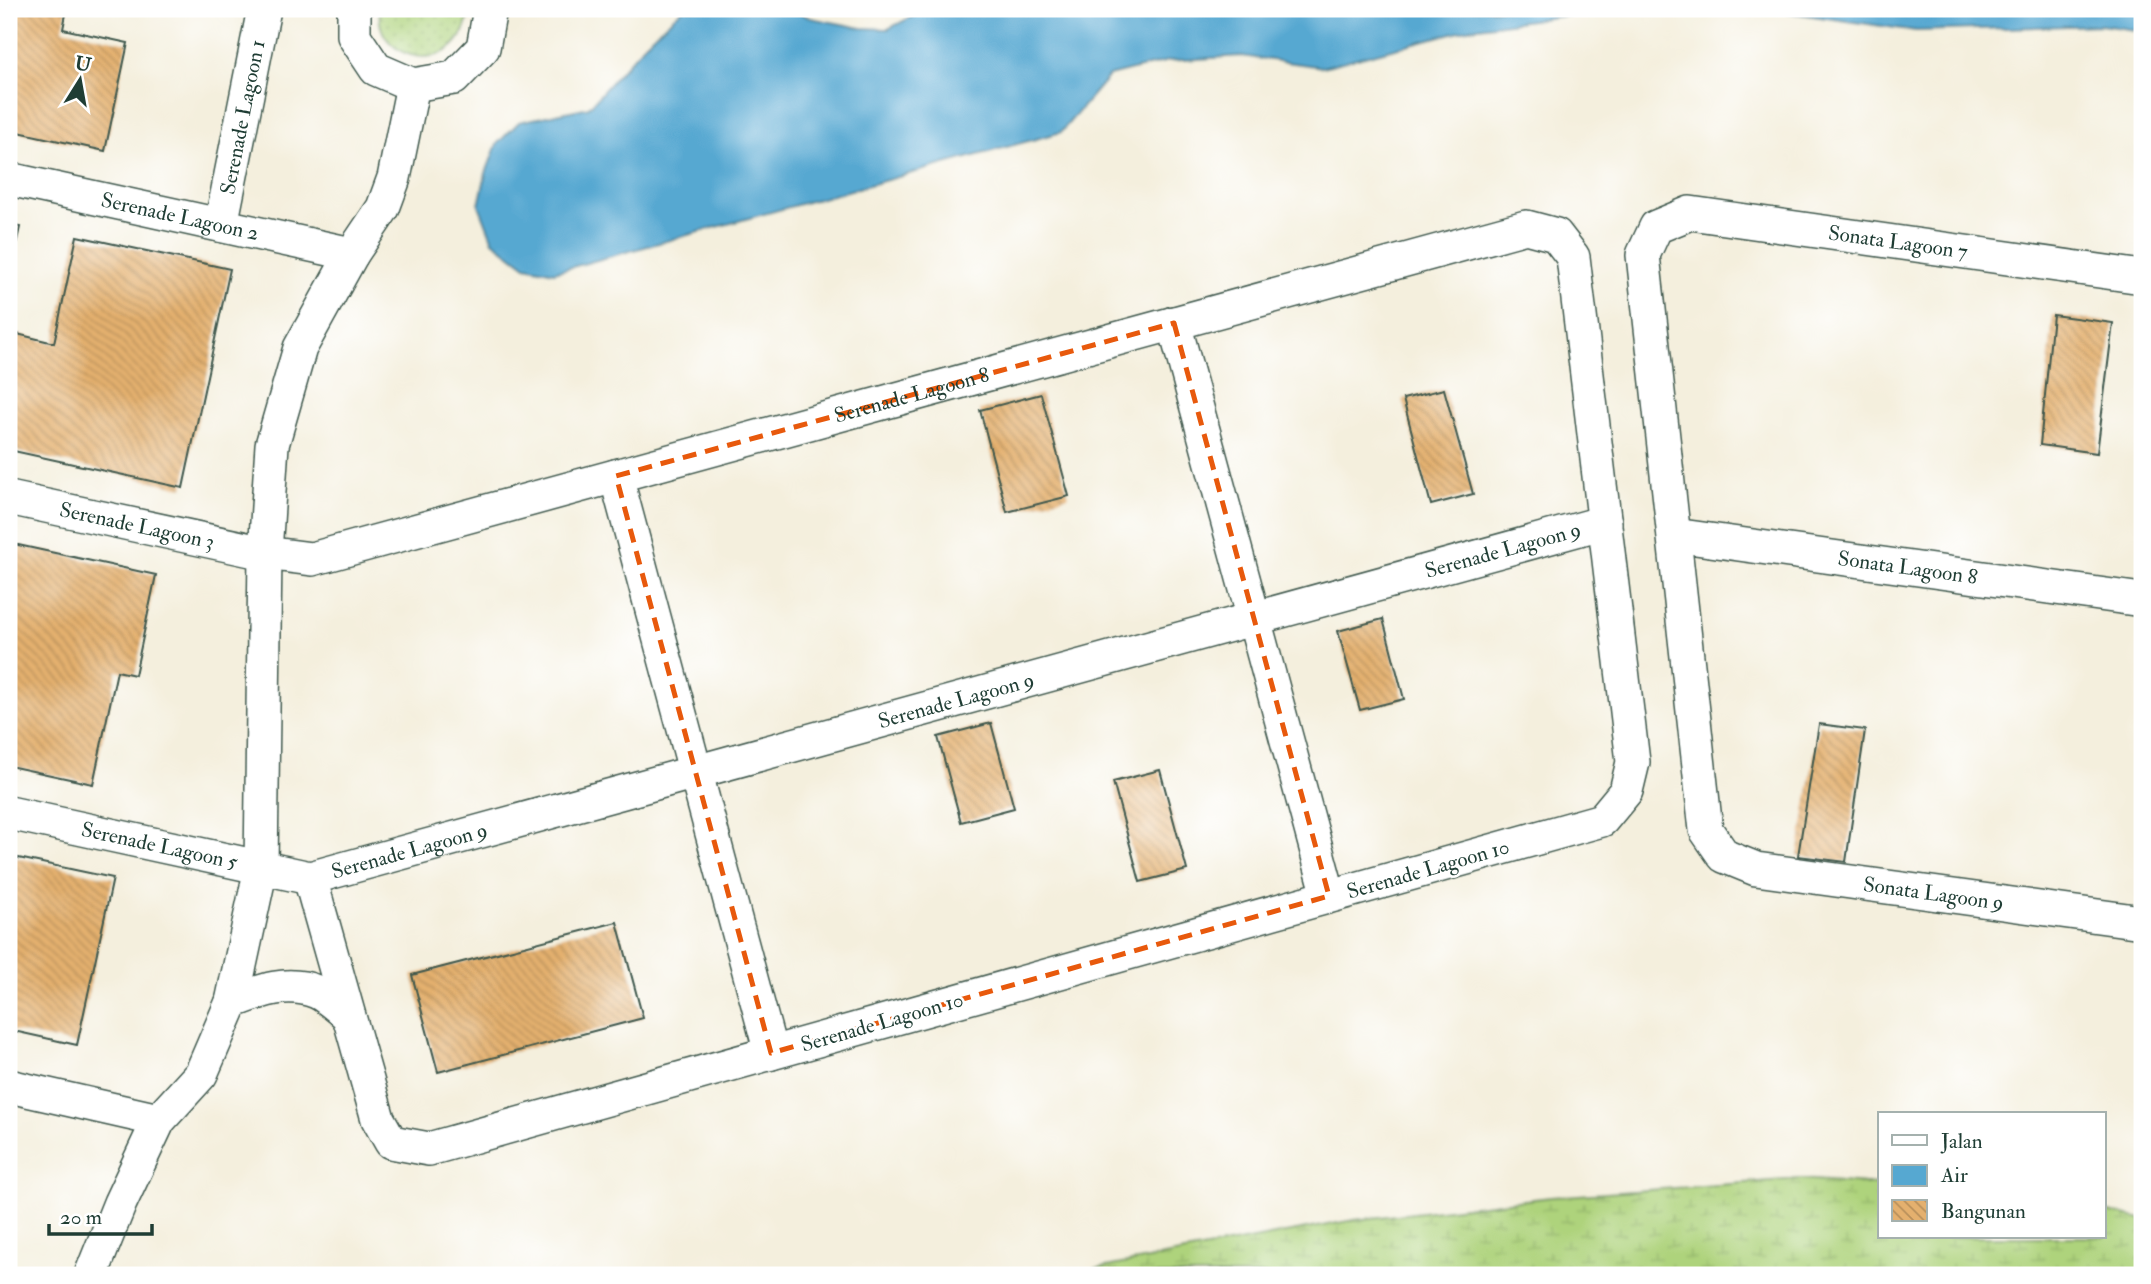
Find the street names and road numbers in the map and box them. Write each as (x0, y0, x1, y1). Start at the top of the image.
street label: Serenade Lagoon 1 (214, 37, 272, 197)
street label: Serenade Lagoon 2 (99, 187, 261, 247)
street label: Sonata Lagoon 7 (1827, 219, 1970, 266)
street label: Serenade Lagoon 8 (831, 361, 993, 430)
street label: Serenade Lagoon 3 (57, 496, 217, 556)
street label: Serenade Lagoon 9 (1422, 516, 1584, 585)
street label: Sonata Lagoon 8 (1836, 545, 1979, 591)
street label: Serenade Lagoon 9 (875, 667, 1037, 735)
street label: Serenade Lagoon 5 (79, 816, 241, 876)
street label: Serenade Lagoon 9 (329, 817, 490, 885)
street label: Serenade Lagoon 10 (1344, 833, 1513, 906)
street label: Sonata Lagoon 9 (1862, 871, 2006, 917)
street label: Serenade Lagoon 10 (798, 986, 967, 1059)

